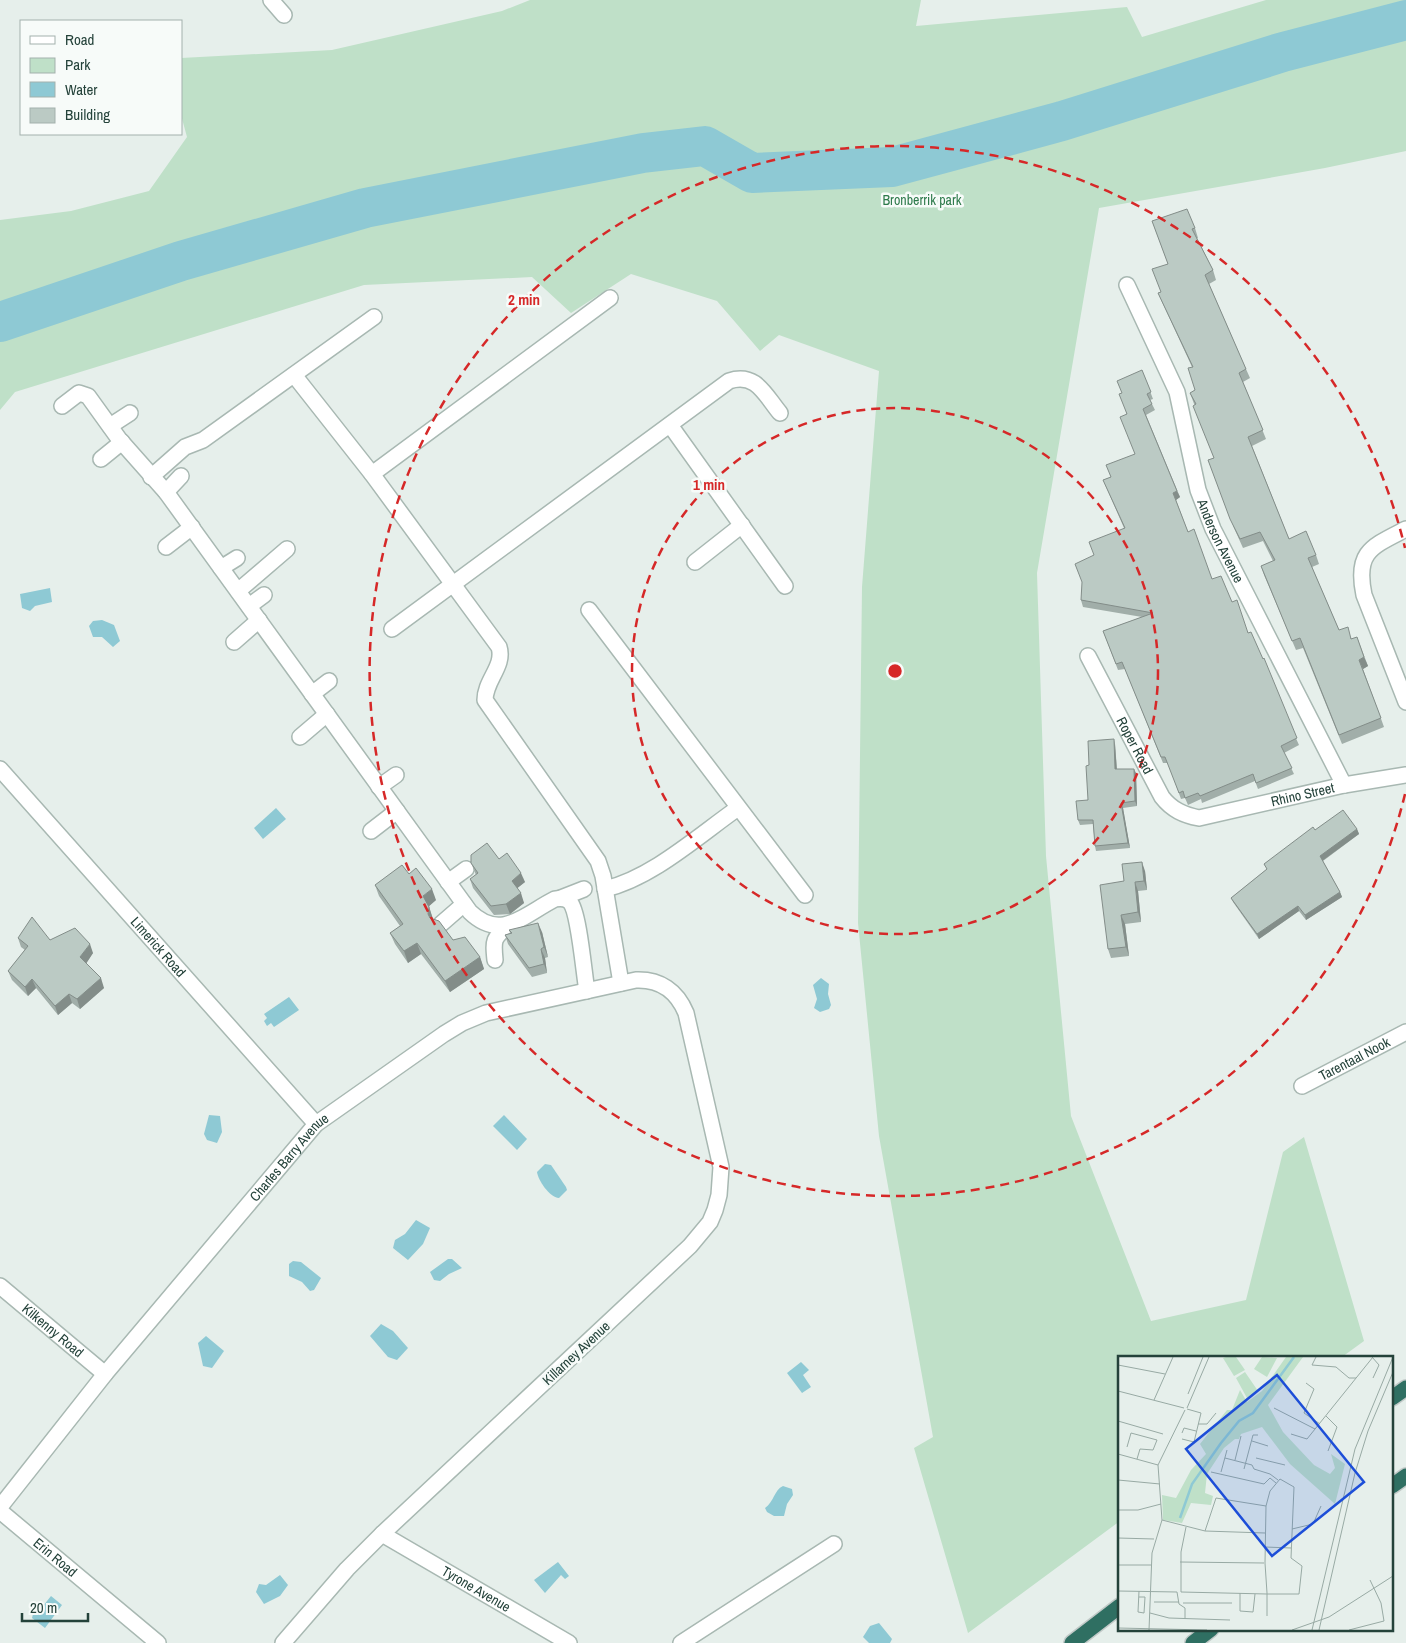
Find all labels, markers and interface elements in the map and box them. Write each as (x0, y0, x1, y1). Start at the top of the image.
legend (20, 20, 182, 135)
text: Road (65, 29, 94, 50)
text: Park (65, 54, 91, 75)
text: Water (65, 79, 97, 100)
text: Building (65, 104, 110, 125)
park label: Bronberrik park (882, 191, 962, 209)
text: 2 min (508, 289, 540, 310)
text: 1 min (693, 474, 725, 495)
street label: Anderson Avenue (1193, 496, 1248, 586)
centre of rings (886, 662, 904, 680)
street label: Roper Road (1113, 714, 1157, 777)
street label: Rhino Street (1269, 778, 1336, 810)
street label: Limerick Road (127, 913, 190, 981)
street label: Tarentaal Nook (1316, 1033, 1393, 1085)
street label: Charles Barry Avenue (246, 1109, 332, 1205)
street label: Kilkenny Road (18, 1299, 87, 1361)
street label: Killarney Avenue (538, 1317, 614, 1389)
inset map (1118, 1356, 1394, 1630)
street label: Erin Road (30, 1534, 81, 1581)
street label: Tyrone Avenue (439, 1562, 514, 1616)
scale bar (22, 1590, 89, 1622)
text: 20 m (30, 1597, 57, 1618)

